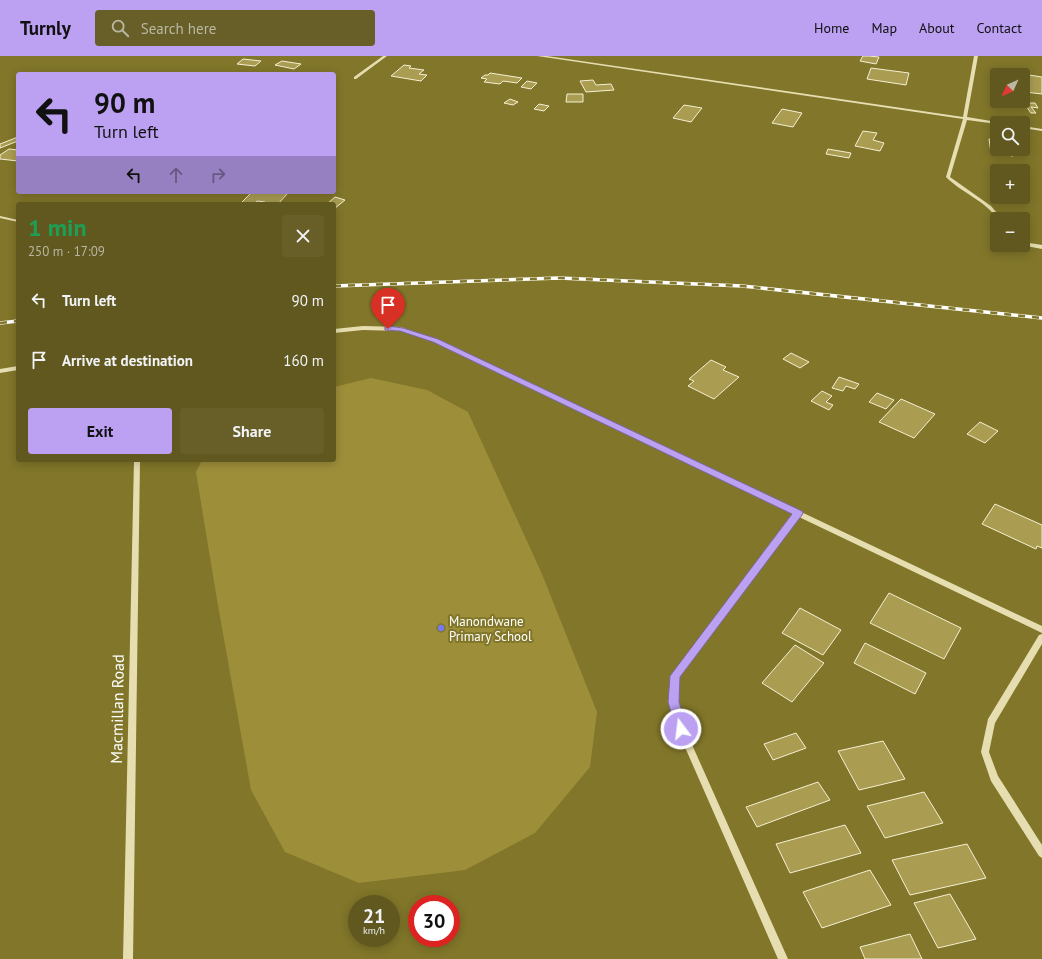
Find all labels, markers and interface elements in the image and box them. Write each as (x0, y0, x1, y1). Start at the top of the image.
search box (95, 10, 375, 46)
text: Turnly (20, 16, 71, 40)
icon: search (109, 17, 131, 39)
text: Search here (141, 19, 216, 38)
text: Home (814, 19, 849, 37)
text: Map (871, 19, 897, 37)
text: About (919, 19, 955, 37)
text: Contact (977, 19, 1022, 37)
north arrow (990, 68, 1030, 108)
map controls (990, 68, 1030, 252)
text: 90 m (94, 84, 155, 121)
icon: left (28, 88, 80, 140)
button: search (990, 116, 1030, 156)
text: Turn left (94, 120, 159, 143)
icon: left (123, 164, 145, 186)
icon: ahead (165, 164, 187, 186)
icon: right (207, 164, 229, 186)
button: + (990, 164, 1030, 204)
text: 1 min (28, 212, 87, 243)
button: − (990, 212, 1030, 252)
button: close (282, 215, 324, 257)
text: 250 m · 17:09 (28, 243, 105, 260)
pin (371, 288, 405, 329)
icon: left (28, 289, 50, 311)
text: Turn left (62, 291, 116, 310)
text: 90 m (291, 291, 324, 310)
icon: arrive (377, 294, 399, 316)
icon: arrive (28, 349, 50, 371)
text: Arrive at destination (62, 351, 193, 370)
text: 160 m (283, 351, 324, 370)
button: Exit (28, 408, 172, 454)
button: Share (180, 408, 324, 454)
place label: Manondwane Primary School (449, 613, 532, 645)
marker: Manondwane Primary School (436, 623, 446, 633)
street label: Macmillan Road (106, 654, 128, 764)
position arrow (660, 708, 702, 750)
speed limit sign: 30 (408, 895, 460, 947)
text: 21 (363, 903, 385, 929)
text: km/h (363, 924, 385, 937)

